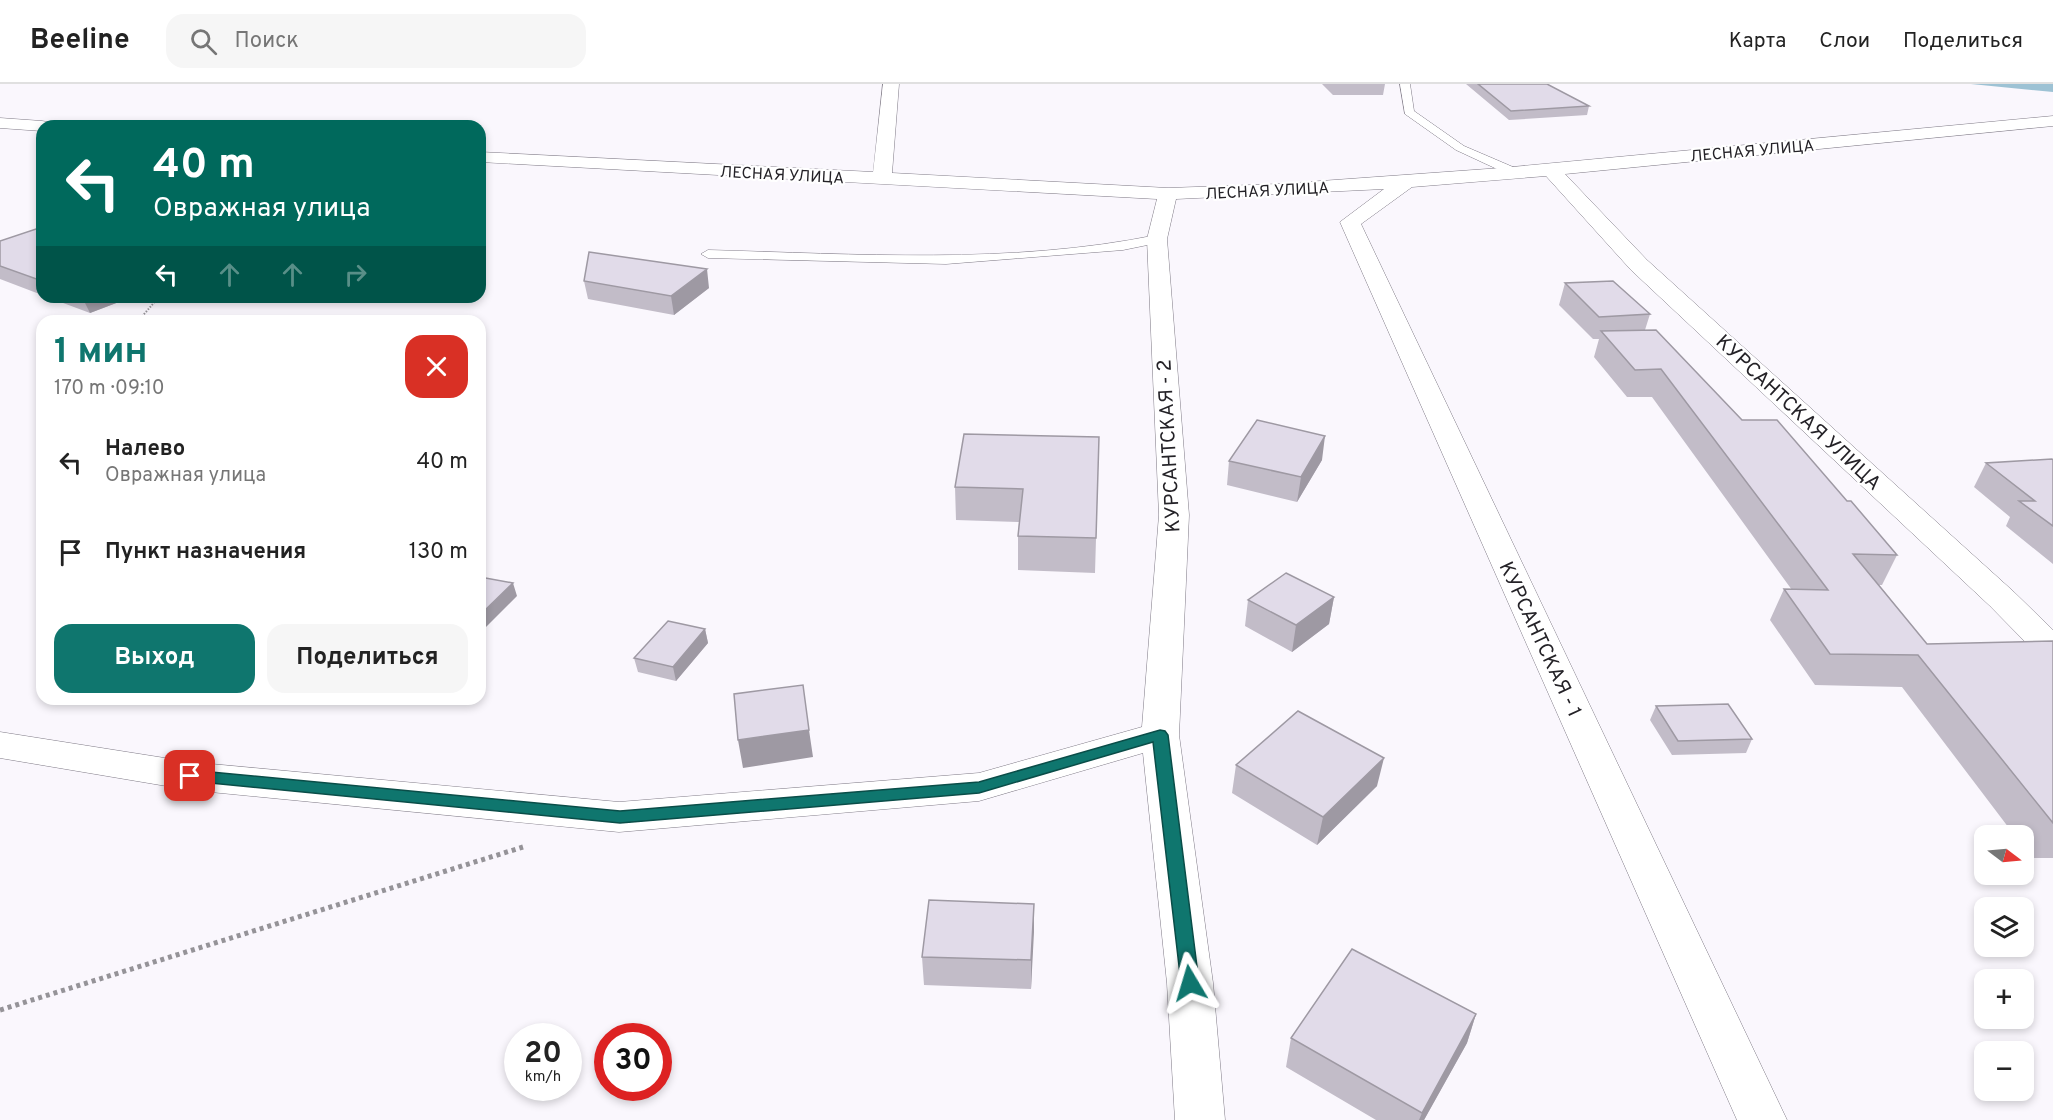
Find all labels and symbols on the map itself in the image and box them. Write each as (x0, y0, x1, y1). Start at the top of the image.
street label: ЛЕСНАЯ УЛИЦА (1689, 137, 1815, 167)
street label: ЛЕСНАЯ УЛИЦА (719, 163, 845, 189)
street label: ЛЕСНАЯ УЛИЦА (1204, 179, 1330, 205)
street label: КУРСАНТСКАЯ УЛИЦА (1709, 330, 1886, 497)
street label: КУРСАНТСКАЯ - 2 (1152, 359, 1188, 533)
street label: КУРСАНТСКАЯ - 1 (1492, 558, 1587, 722)
pin (164, 750, 215, 801)
north arrow (1974, 825, 2034, 885)
position arrow (1158, 951, 1222, 1015)
speed limit sign: 30 (594, 1023, 672, 1101)

